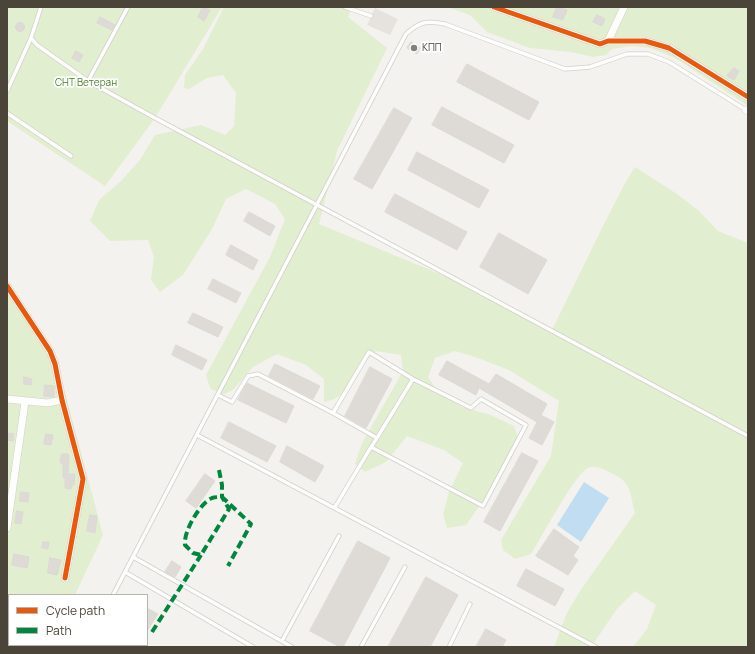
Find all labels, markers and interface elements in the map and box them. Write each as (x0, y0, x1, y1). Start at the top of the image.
place label: КПП (422, 42, 442, 54)
marker: КПП (409, 43, 419, 53)
park label: СНТ Ветеран (55, 77, 117, 89)
legend (8, 594, 148, 646)
text: Cycle path (46, 602, 105, 619)
text: Path (46, 622, 72, 639)

